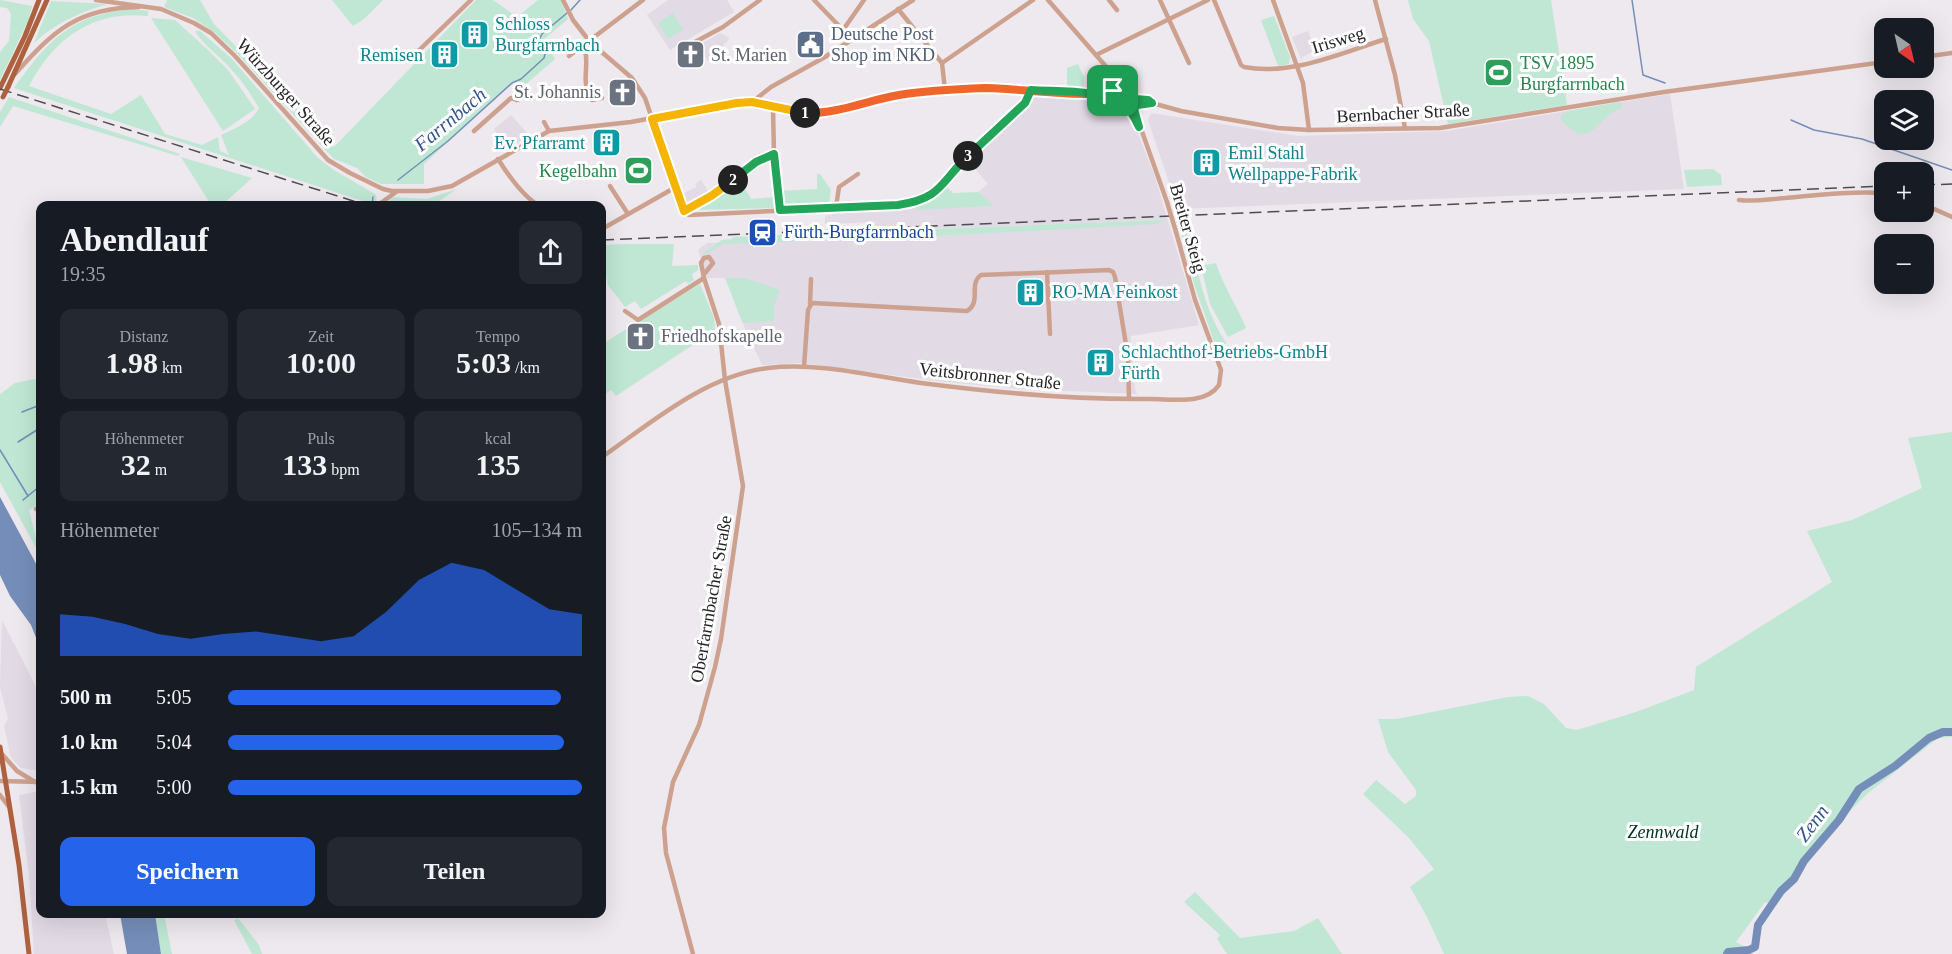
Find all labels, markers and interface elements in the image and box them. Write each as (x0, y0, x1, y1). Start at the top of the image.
place label: Schloss Burgfarrnbach (495, 14, 600, 55)
building icon: Schloss Burgfarrnbach (458, 18, 490, 50)
north arrow (1874, 18, 1934, 78)
map controls (1874, 18, 1934, 294)
street label: Irisweg (1309, 23, 1367, 57)
place label: Deutsche Post Shop im NKD (831, 24, 935, 65)
public building icon: Deutsche Post Shop im NKD (794, 28, 826, 60)
street label: Würzburger Straße (233, 34, 339, 150)
building icon: Remisen (428, 39, 460, 71)
church icon: St. Marien (674, 39, 706, 71)
place label: Remisen (360, 45, 423, 65)
place label: St. Marien (711, 45, 787, 65)
place label: TSV 1895 Burgfarrnbach (1520, 53, 1625, 94)
sports icon: TSV 1895 Burgfarrnbach (1483, 57, 1515, 89)
pin (1087, 65, 1138, 116)
icon: arrive (1096, 74, 1129, 107)
church icon: St. Johannis (606, 76, 638, 108)
place label: St. Johannis (514, 82, 601, 102)
water label: Farrnbach (409, 83, 490, 156)
button: layers (1874, 90, 1934, 150)
pin: 1 (790, 98, 820, 128)
street label: Bernbacher Straße (1336, 100, 1470, 126)
text: 1 (801, 104, 809, 121)
building icon: Ev. Pfarramt (590, 127, 622, 159)
place label: Ev. Pfarramt (494, 133, 585, 153)
pin: 3 (953, 141, 983, 171)
place label: Emil Stahl Wellpappe-Fabrik (1228, 143, 1358, 184)
text: 3 (964, 147, 972, 164)
building icon: Emil Stahl Wellpappe-Fabrik (1191, 147, 1223, 179)
sports icon: Kegelbahn (622, 155, 654, 187)
place label: Kegelbahn (539, 161, 617, 181)
button: + (1874, 162, 1934, 222)
pin: 2 (718, 165, 748, 195)
text: 2 (729, 171, 737, 188)
street label: Breiter Steig (1166, 181, 1210, 275)
station icon: Fürth-Burgfarrnbach (747, 216, 779, 248)
button: share (519, 221, 582, 284)
text: Abendlauf (60, 222, 209, 258)
place label: Fürth-Burgfarrnbach (784, 222, 934, 242)
button: − (1874, 234, 1934, 294)
text: 19:35 (60, 263, 106, 285)
building icon: RO-MA Feinkost (1015, 276, 1047, 308)
place label: RO-MA Feinkost (1052, 282, 1178, 302)
church icon: Friedhofskapelle (624, 320, 656, 352)
place label: Friedhofskapelle (661, 326, 782, 346)
text: Distanz (120, 328, 168, 345)
text: Zeit (308, 328, 334, 345)
text: Tempo (476, 328, 520, 345)
place label: Schlachthof-Betriebs-GmbH Fürth (1121, 342, 1328, 383)
text: 1.98 (106, 346, 158, 379)
text: 10:00 (286, 346, 356, 379)
text: 5:03 (456, 346, 511, 379)
building icon: Schlachthof-Betriebs-GmbH Fürth (1084, 346, 1116, 378)
text: km (158, 359, 182, 376)
text: /km (511, 359, 540, 376)
street label: Veitsbronner Straße (918, 359, 1062, 393)
text: Höhenmeter (104, 430, 184, 447)
text: Puls (307, 430, 335, 447)
text: kcal (485, 430, 511, 447)
text: 32 (121, 448, 151, 481)
text: 133 (282, 448, 327, 481)
text: 135 (476, 448, 521, 481)
text: m (151, 461, 167, 478)
text: bpm (327, 461, 360, 478)
street label: Oberfarrnbacher Straße (686, 514, 736, 684)
text: Höhenmeter (60, 519, 159, 541)
text: 105–134 m (491, 519, 582, 541)
text: 500 m (60, 686, 112, 708)
text: 5:05 (156, 686, 192, 708)
text: 1.0 km (60, 731, 118, 753)
text: 5:04 (156, 731, 192, 753)
text: 1.5 km (60, 776, 118, 798)
text: 5:00 (156, 776, 192, 798)
water label: Zenn (1791, 800, 1833, 846)
park label: Zennwald (1627, 822, 1699, 842)
button: Speichern (60, 837, 315, 906)
button: Teilen (327, 837, 582, 906)

